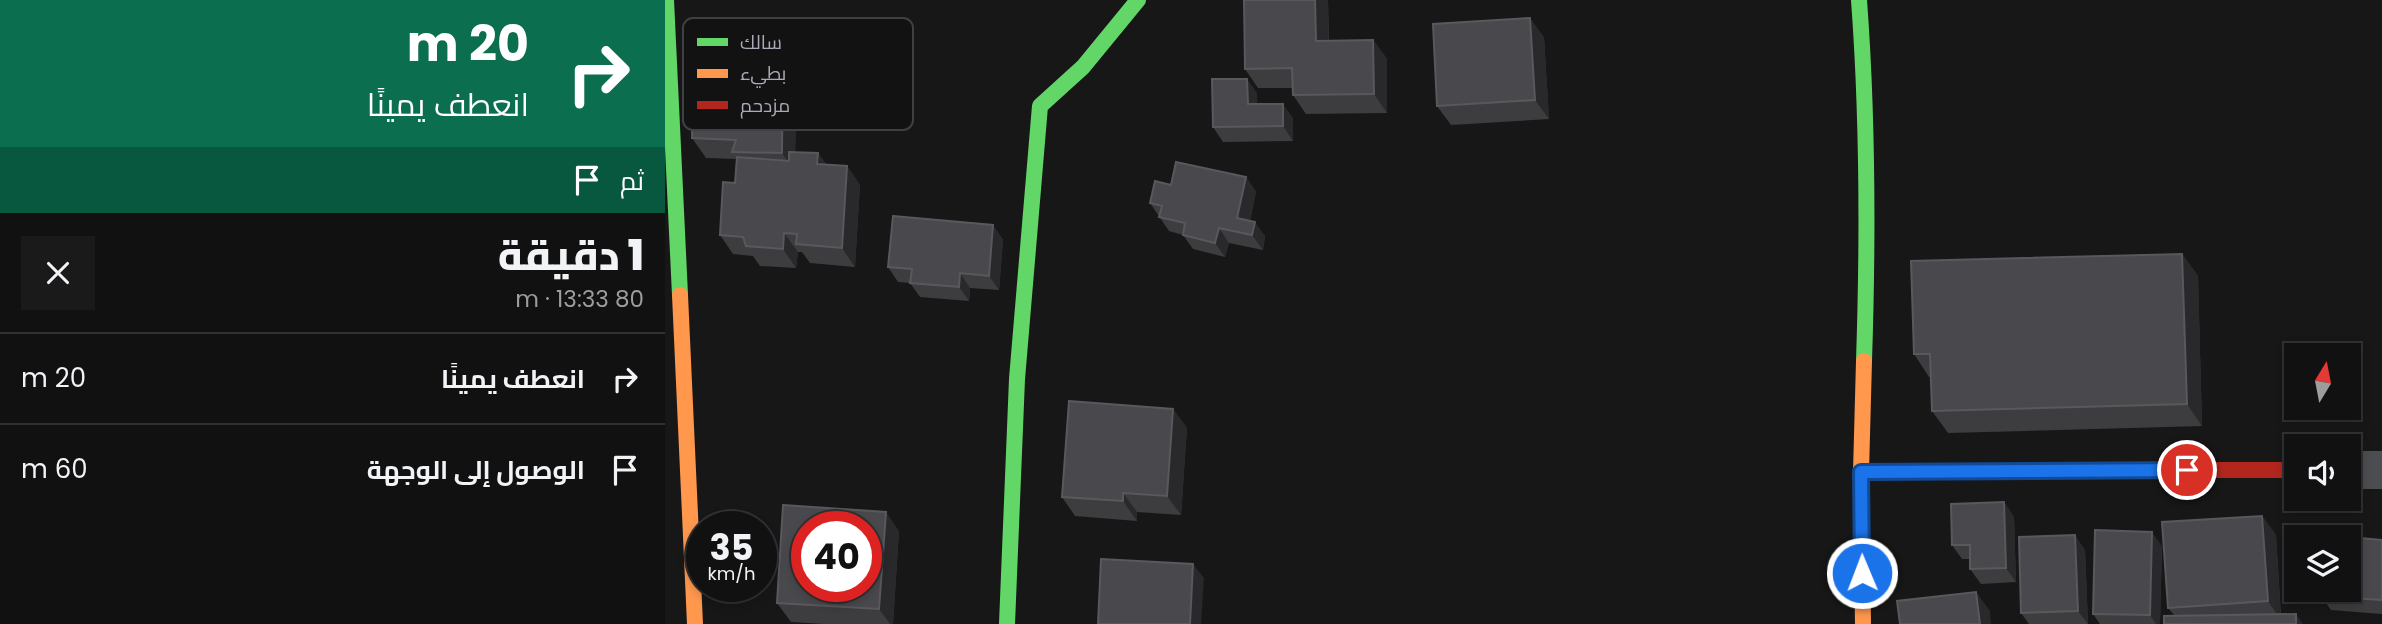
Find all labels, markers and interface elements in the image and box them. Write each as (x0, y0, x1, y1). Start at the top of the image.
text: 20 m (407, 10, 529, 78)
legend (683, 18, 913, 130)
icon: right (553, 28, 644, 119)
text: سالك (740, 29, 782, 56)
text: بطيء (740, 60, 786, 88)
text: انعطف يمينًا (367, 82, 529, 127)
text: مزدحم (740, 92, 790, 119)
icon: arrive (568, 161, 606, 199)
text: ثم (620, 163, 644, 199)
text: 1 دقيقة (498, 226, 644, 285)
button: close (21, 236, 95, 310)
text: 80 m · 13:33 (515, 283, 644, 315)
north arrow (2284, 343, 2361, 420)
map controls (2284, 343, 2361, 602)
text: 20 m (21, 360, 86, 396)
icon: right (606, 360, 644, 398)
text: انعطف يمينًا (441, 361, 585, 397)
button: sound (2284, 434, 2361, 511)
pin (2157, 440, 2217, 500)
text: 60 m (21, 451, 88, 487)
icon: arrive (606, 451, 644, 489)
icon: arrive (2168, 451, 2206, 489)
text: الوصول إلى الوجهة (367, 452, 585, 488)
speed limit sign: 40 (791, 511, 882, 602)
text: 35 (710, 523, 753, 572)
button: layers (2284, 525, 2361, 602)
position arrow (1825, 536, 1899, 610)
text: km/h (708, 561, 755, 586)

